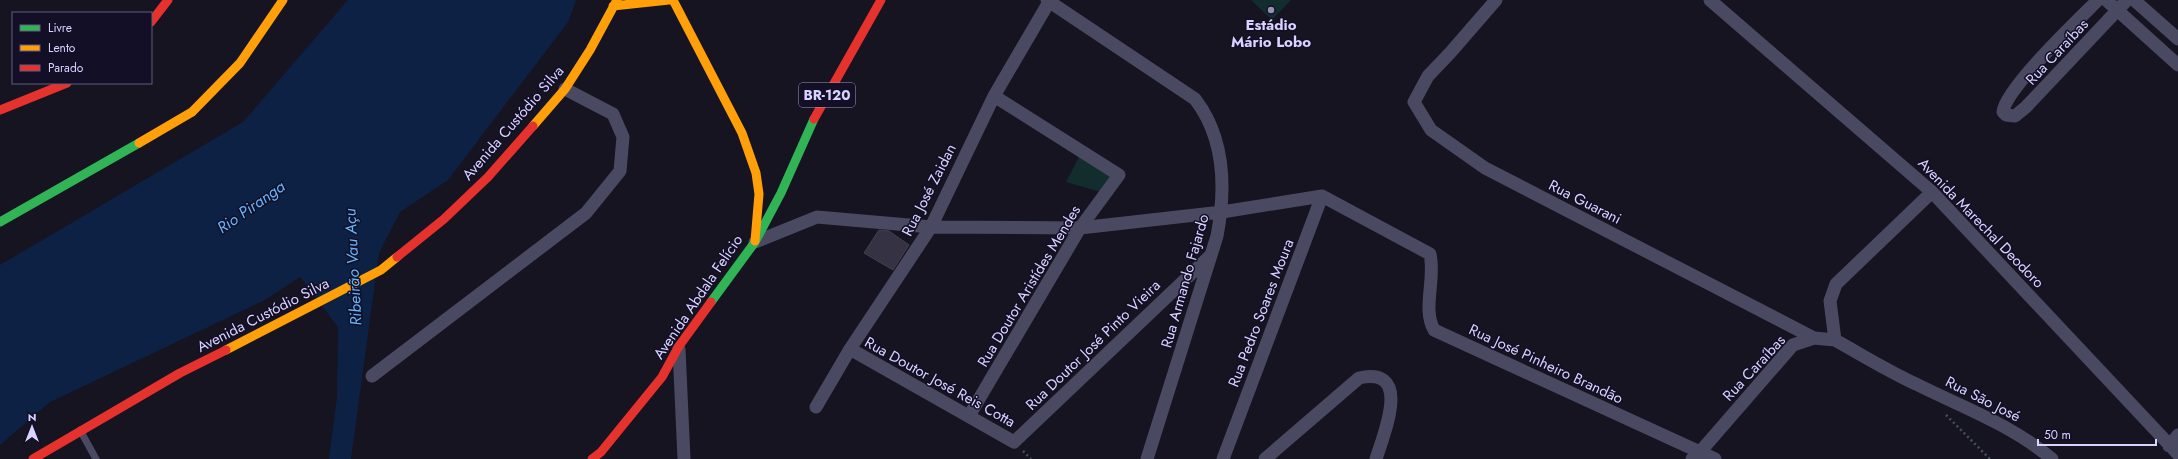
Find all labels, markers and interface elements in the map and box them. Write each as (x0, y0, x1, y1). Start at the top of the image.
marker: Estádio Mário Lobo (1266, 5, 1276, 15)
legend (12, 12, 152, 84)
place label: Estádio Mário Lobo (1231, 14, 1311, 53)
street label: Rua Caraíbas (2020, 14, 2094, 90)
text: Livre (48, 19, 72, 37)
text: Lento (48, 39, 76, 57)
text: Parado (48, 59, 84, 77)
street label: Avenida Custódio Silva (457, 61, 569, 185)
road number: BR-120 (799, 83, 855, 107)
street label: Rua José Zaidan (896, 140, 962, 240)
street label: Avenida Marechal Deodoro (1913, 153, 2049, 293)
street label: Rua Guarani (1545, 174, 1625, 230)
water label: Rio Piranga (212, 175, 290, 239)
street label: Rua Doutor Aristídes Mendes (972, 201, 1086, 371)
water label: Ribeirão Vau Açu (338, 208, 368, 326)
street label: Rua Armando Fajardo (1155, 212, 1215, 350)
street label: Avenida Abdala Felício (648, 230, 748, 364)
street label: Rua Pedro Soares Moura (1223, 236, 1299, 390)
street label: Avenida Custódio Silva (193, 272, 333, 358)
street label: Rua Doutor José Pinto Vieira (1021, 275, 1165, 415)
street label: Rua José Pinheiro Brandão (1465, 319, 1627, 409)
street label: Rua Caraíbas (1717, 330, 1791, 406)
street label: Rua Doutor José Reis Cotta (861, 331, 1019, 433)
street label: Rua São José (1942, 371, 2025, 427)
north arrow (12, 407, 52, 447)
text: N (28, 409, 36, 425)
scale bar (2038, 421, 2156, 447)
text: 50 m (2044, 426, 2071, 444)

